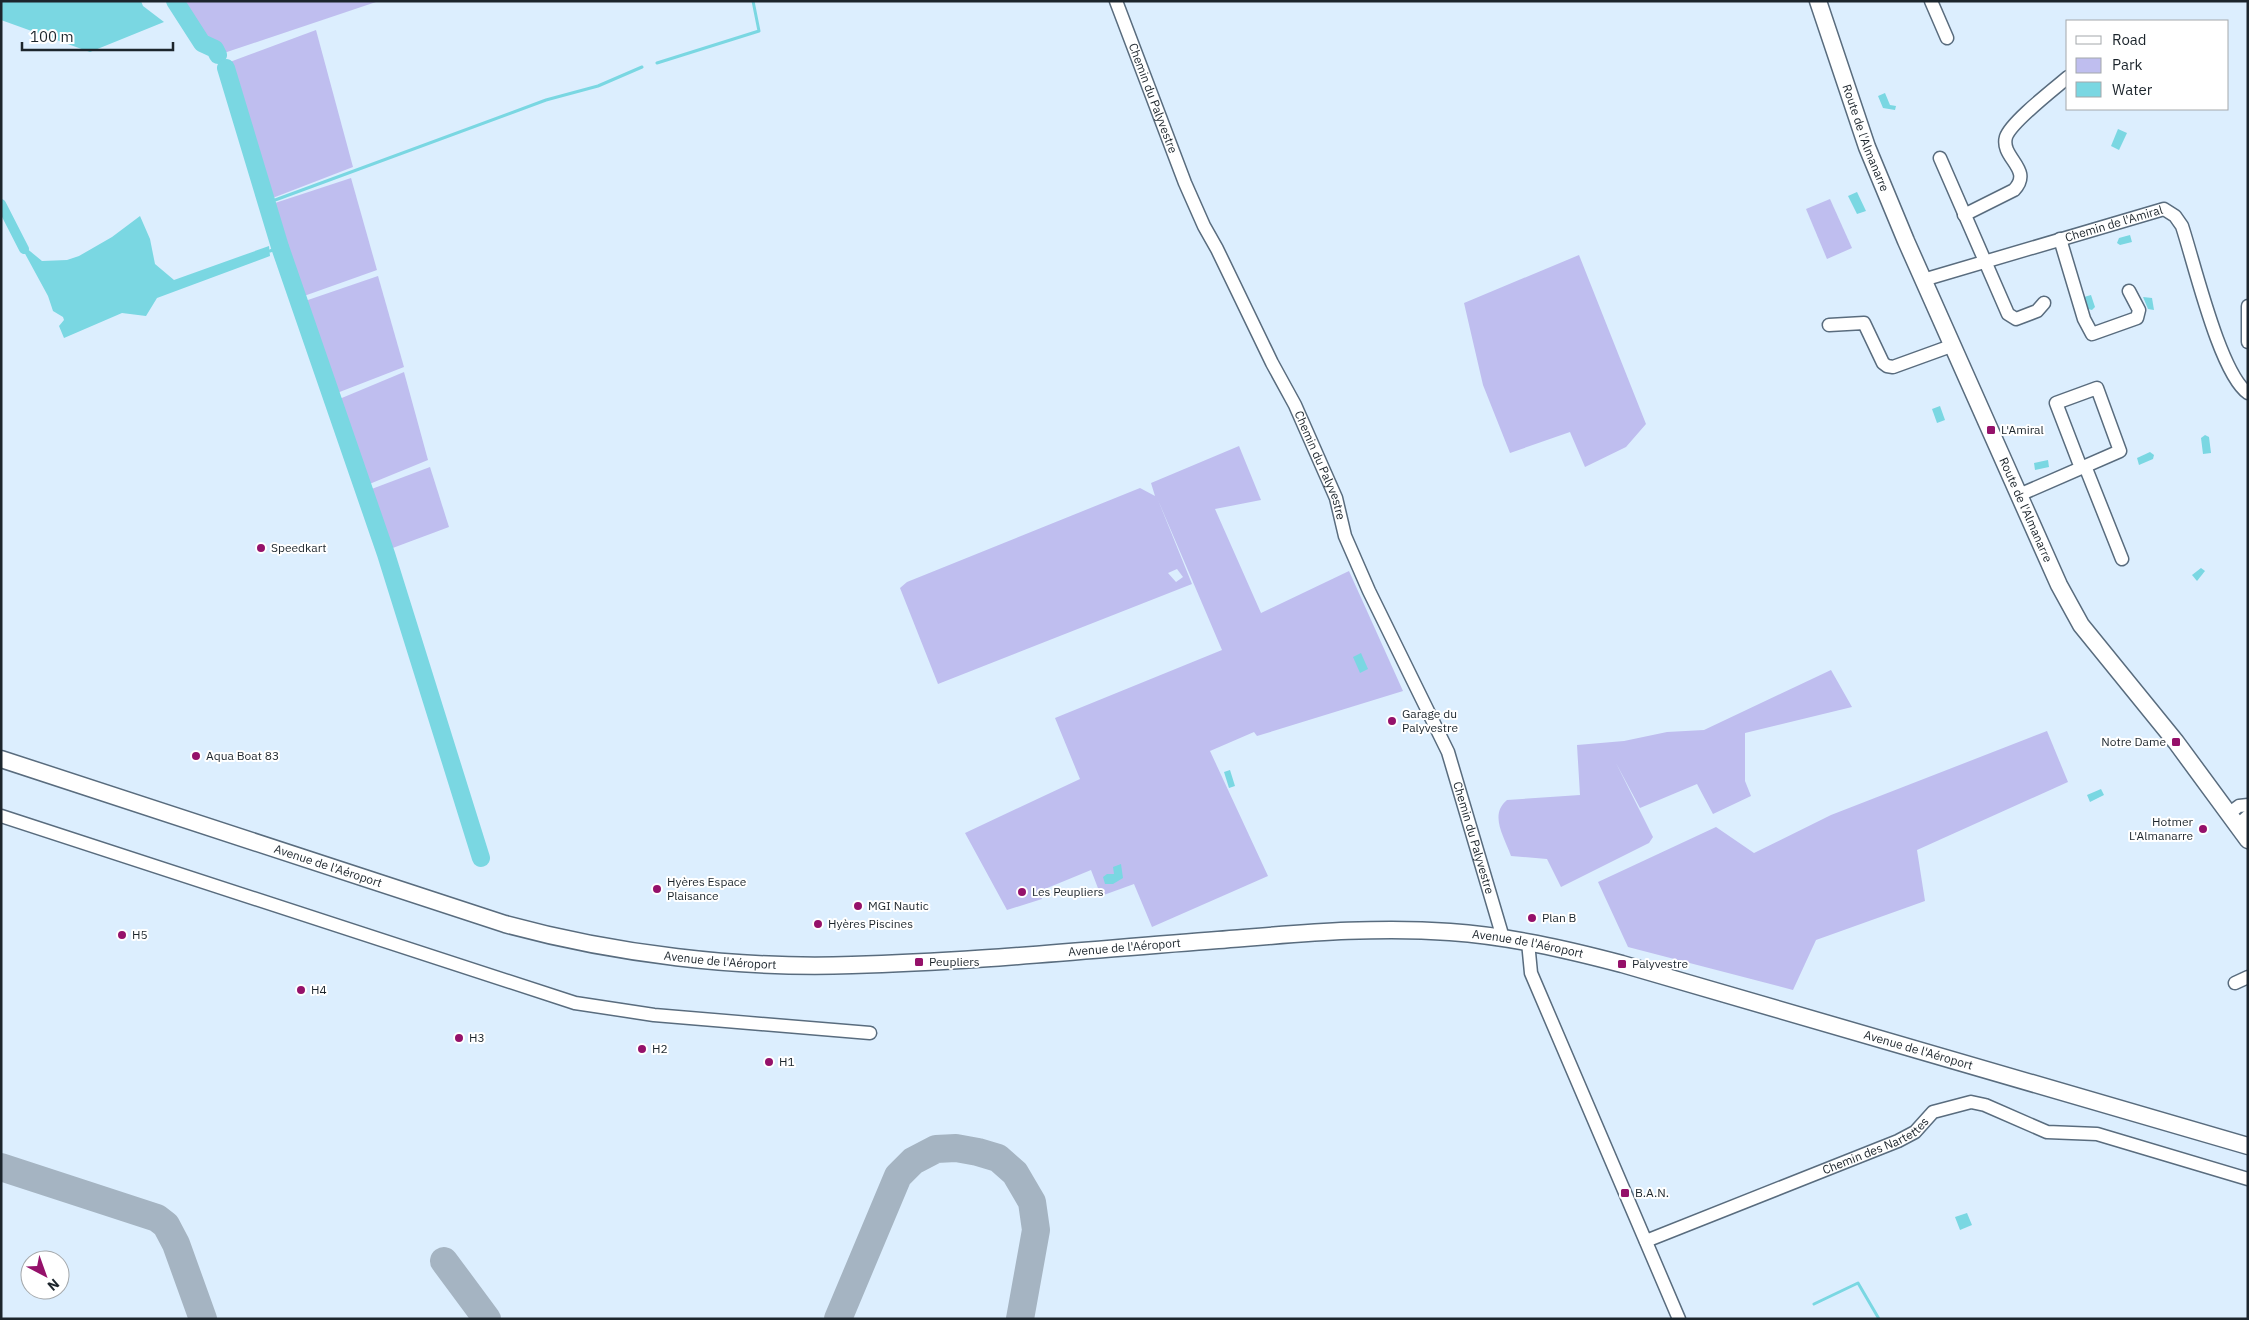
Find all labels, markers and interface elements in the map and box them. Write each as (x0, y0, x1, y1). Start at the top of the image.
scale bar (22, 20, 174, 52)
legend (2066, 20, 2229, 110)
text: 100 m (30, 27, 74, 46)
text: Road (2112, 30, 2147, 49)
street label: Chemin du Palyvestre (1126, 41, 1181, 156)
text: Park (2112, 55, 2142, 74)
text: Water (2112, 80, 2153, 99)
street label: Route de l'Almanarre (1839, 82, 1893, 194)
street label: Chemin de l'Amiral (2063, 202, 2164, 245)
street label: Chemin du Palyvestre (1291, 408, 1349, 522)
place label: L'Amiral (2001, 422, 2044, 437)
marker: L'Amiral (1985, 424, 1997, 436)
street label: Route de l'Almanarre (1996, 455, 2056, 565)
place label: Speedkart (271, 540, 326, 555)
marker: Speedkart (255, 542, 267, 554)
place label: Garage du Palyvestre (1402, 706, 1458, 735)
marker: Garage du Palyvestre (1386, 715, 1398, 727)
place label: Notre Dame (2101, 734, 2166, 749)
marker: Notre Dame (2170, 736, 2182, 748)
place label: Aqua Boat 83 (206, 748, 279, 763)
marker: Aqua Boat 83 (190, 750, 202, 762)
street label: Chemin du Palyvestre (1450, 780, 1498, 896)
place label: Hotmer L'Almanarre (2129, 814, 2194, 843)
marker: Hotmer L'Almanarre (2197, 823, 2209, 835)
street label: Avenue de l'Aéroport (272, 841, 384, 890)
place label: Hyères Espace Plaisance (667, 874, 747, 903)
marker: Hyères Espace Plaisance (651, 883, 663, 895)
place label: Les Peupliers (1032, 884, 1104, 899)
marker: Les Peupliers (1016, 886, 1028, 898)
place label: MGI Nautic (868, 898, 929, 913)
marker: MGI Nautic (852, 900, 864, 912)
place label: Plan B (1542, 910, 1577, 925)
marker: Plan B (1526, 912, 1538, 924)
place label: Hyères Piscines (828, 916, 913, 931)
marker: Hyères Piscines (812, 918, 824, 930)
street label: Avenue de l'Aéroport (1471, 926, 1585, 961)
place label: H5 (132, 927, 148, 942)
marker: H5 (116, 929, 128, 941)
street label: Avenue de l'Aéroport (1068, 935, 1181, 959)
street label: Avenue de l'Aéroport (663, 948, 777, 972)
place label: Peupliers (929, 954, 980, 969)
marker: Peupliers (913, 956, 925, 968)
place label: Palyvestre (1632, 956, 1688, 971)
marker: Palyvestre (1616, 958, 1628, 970)
place label: H4 (311, 982, 327, 997)
marker: H4 (295, 984, 307, 996)
street label: Avenue de l'Aéroport (1862, 1027, 1975, 1073)
place label: H3 (469, 1030, 485, 1045)
marker: H3 (453, 1032, 465, 1044)
place label: H2 (652, 1041, 668, 1056)
marker: H2 (636, 1043, 648, 1055)
place label: H1 (779, 1054, 795, 1069)
marker: H1 (763, 1056, 775, 1068)
street label: Chemin des Nartettes (1820, 1114, 1932, 1177)
place label: B.A.N. (1635, 1185, 1669, 1200)
marker: B.A.N. (1619, 1187, 1631, 1199)
north arrow (20, 1250, 70, 1300)
text: N (44, 1275, 63, 1295)

